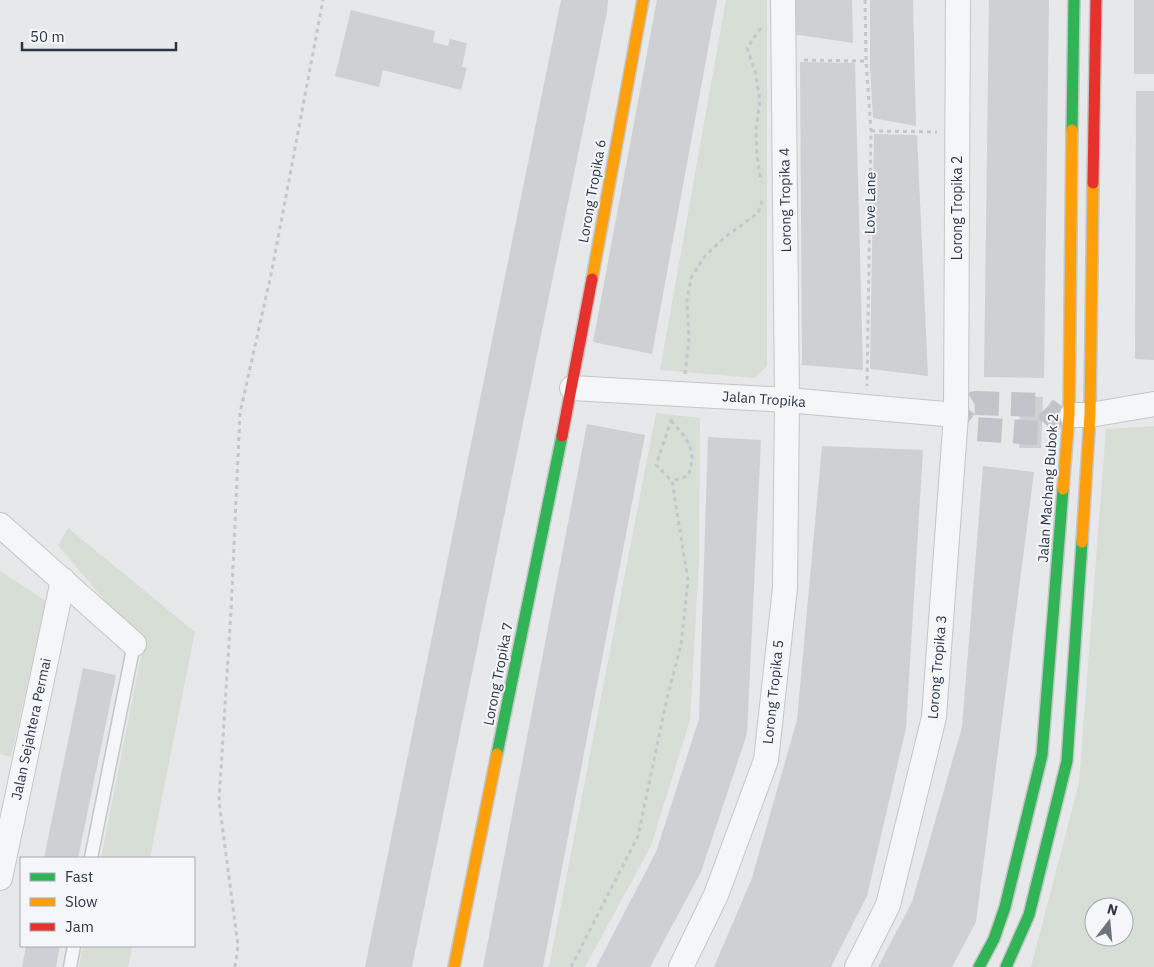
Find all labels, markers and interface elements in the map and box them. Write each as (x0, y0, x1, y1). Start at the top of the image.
scale bar (22, 20, 176, 52)
text: 50 m (30, 27, 65, 46)
street label: Lorong Tropika 6 (574, 138, 610, 244)
street label: Lorong Tropika 4 (775, 148, 795, 252)
street label: Lorong Tropika 2 (948, 156, 966, 260)
street label: Love Lane (860, 171, 880, 234)
street label: Jalan Tropika (722, 387, 807, 411)
street label: Jalan Machang Bubok 2 (1034, 413, 1062, 563)
street label: Lorong Tropika 3 (923, 614, 951, 720)
street label: Lorong Tropika 7 (479, 621, 517, 727)
street label: Lorong Tropika 5 (759, 639, 787, 745)
street label: Jalan Sejahtera Permai (7, 656, 55, 802)
legend (20, 857, 195, 947)
text: Fast (65, 867, 93, 886)
text: Slow (65, 892, 98, 911)
north arrow (1084, 897, 1134, 947)
text: N (1105, 899, 1120, 920)
text: Jam (65, 917, 94, 936)

